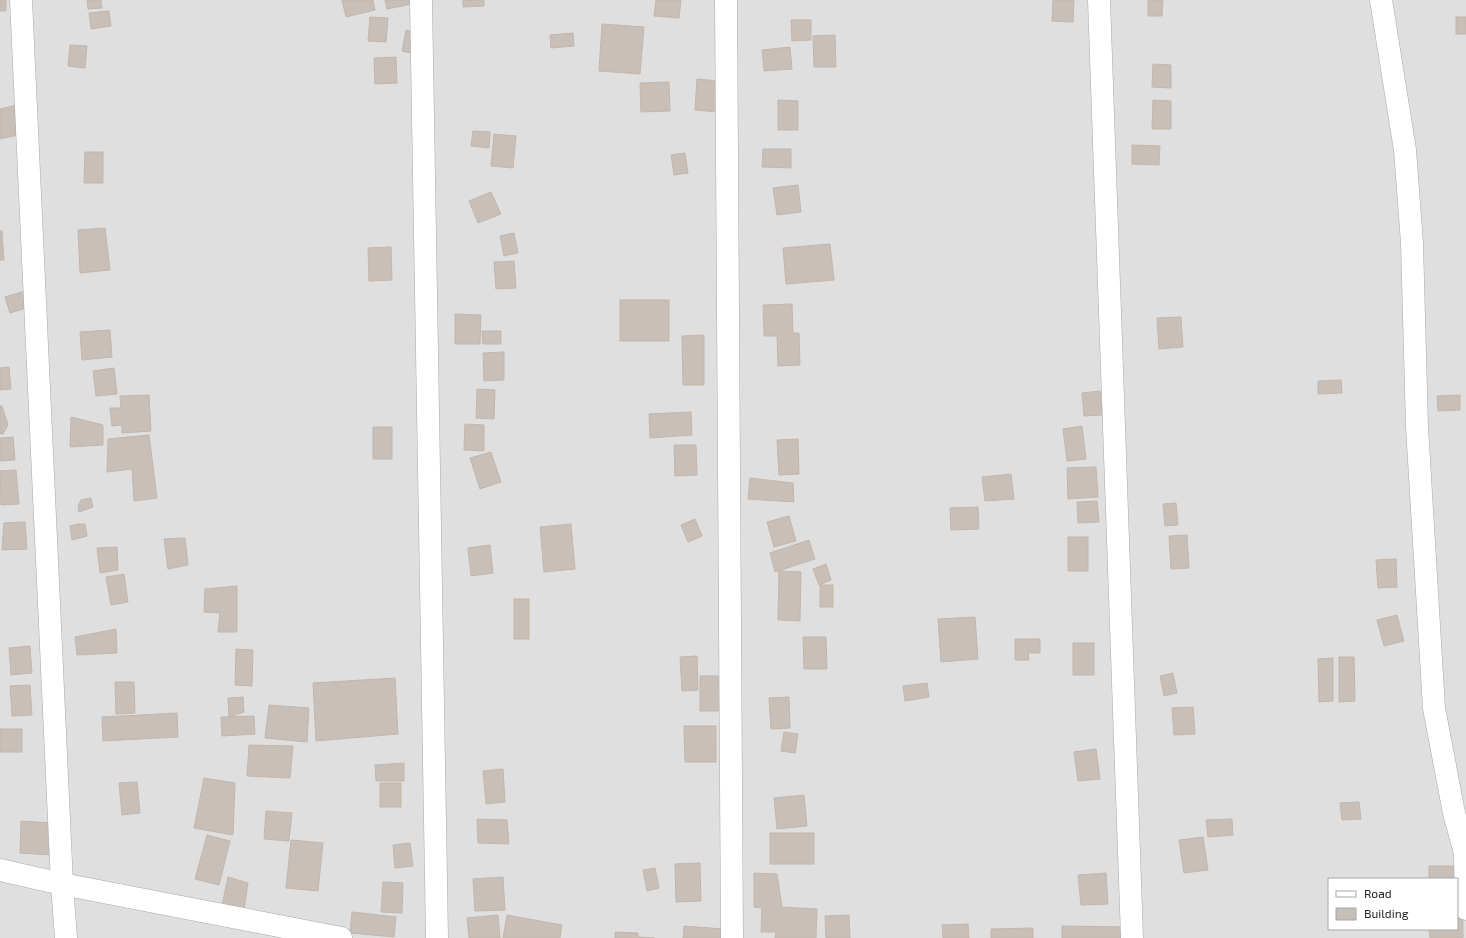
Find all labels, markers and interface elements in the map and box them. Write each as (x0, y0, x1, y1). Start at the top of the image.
legend (1328, 878, 1458, 930)
text: Road (1364, 886, 1392, 900)
text: Building (1364, 906, 1409, 920)

